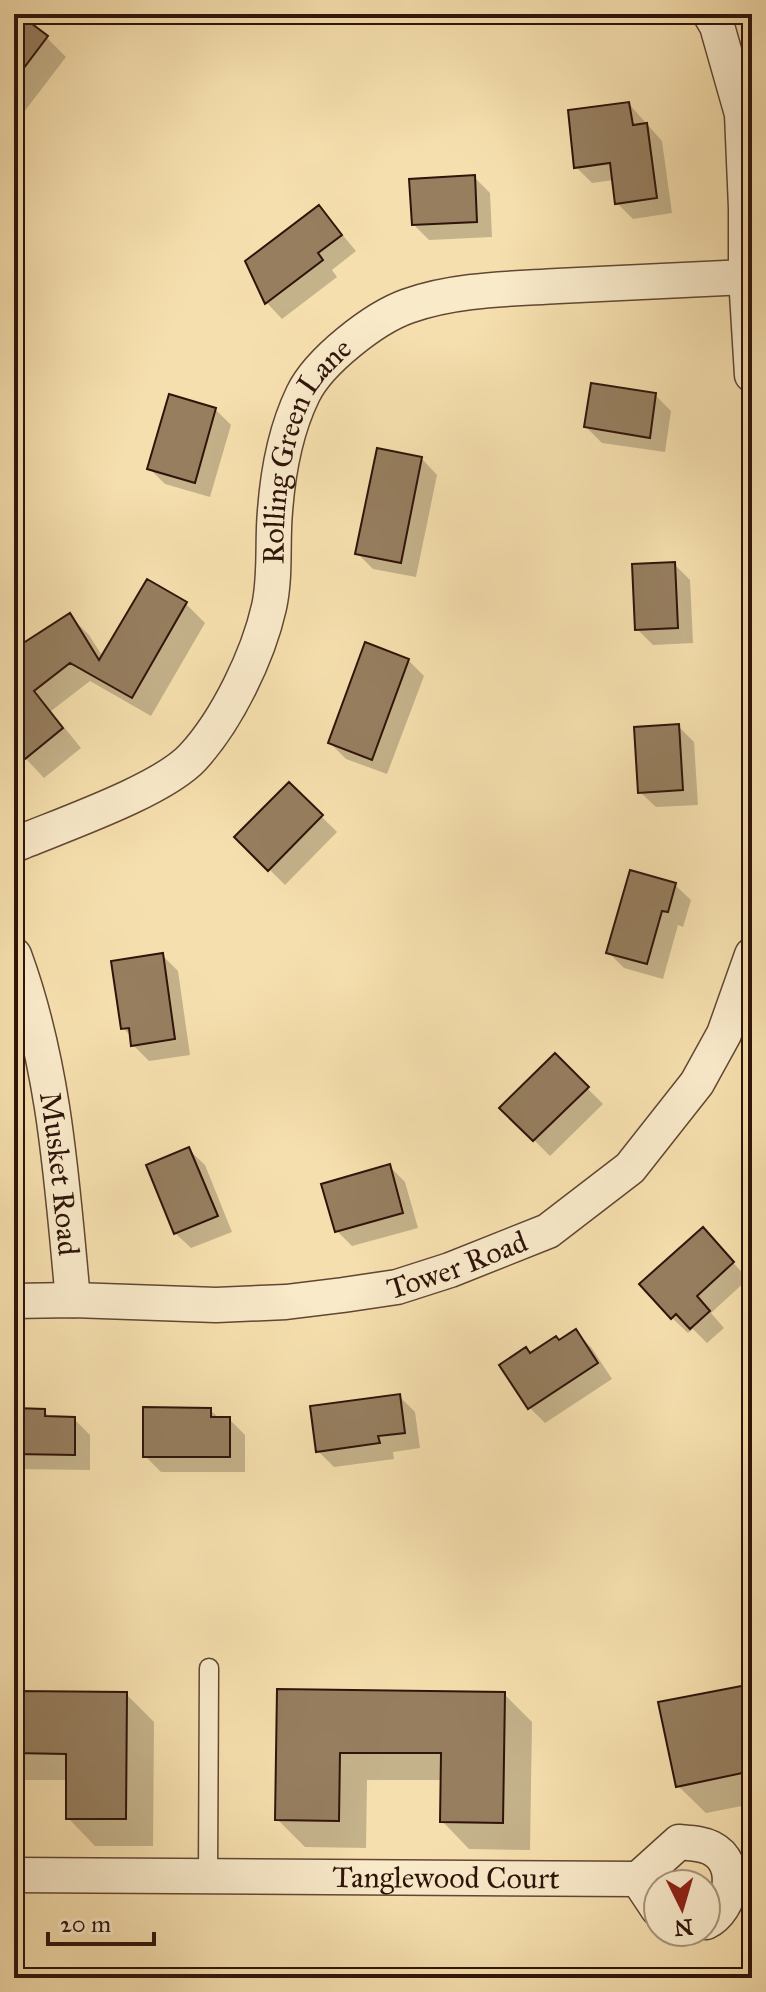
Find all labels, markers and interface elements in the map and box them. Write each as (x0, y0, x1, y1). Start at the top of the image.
street label: Rolling Green Lane (255, 330, 359, 565)
street label: Musket Road (32, 1089, 87, 1257)
street label: Tower Road (382, 1223, 532, 1307)
street label: Tanglewood Court (332, 1859, 560, 1897)
north arrow (642, 1868, 722, 1948)
scale bar (48, 1896, 154, 1946)
text: 20 m (60, 1909, 111, 1939)
text: N (673, 1913, 694, 1942)

